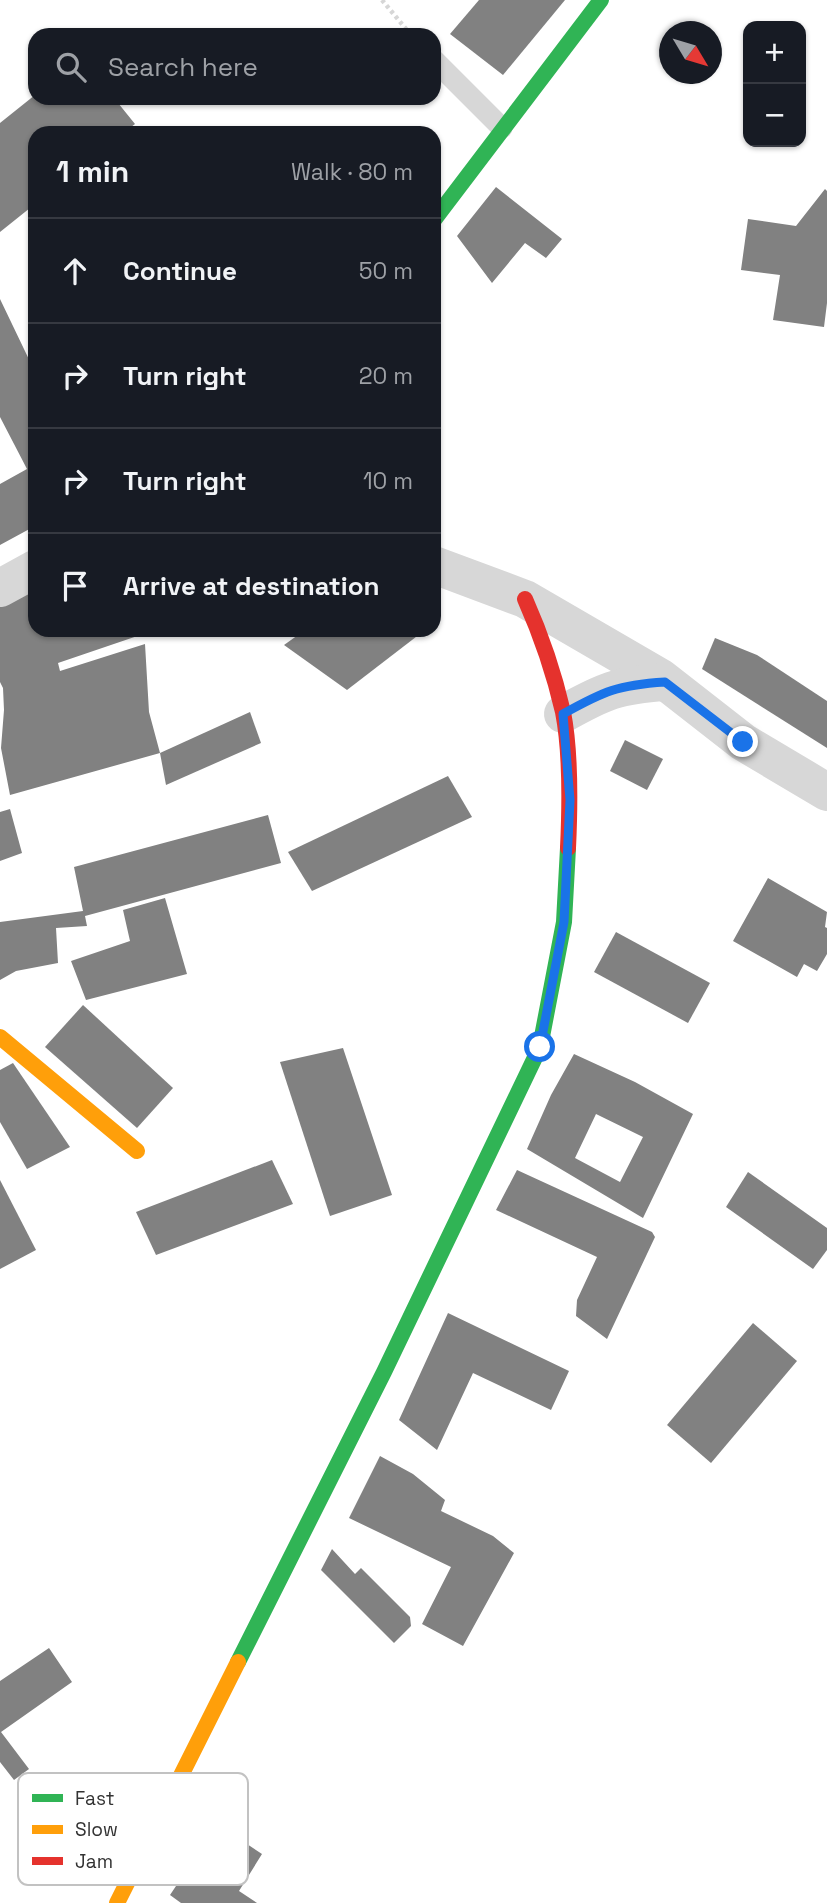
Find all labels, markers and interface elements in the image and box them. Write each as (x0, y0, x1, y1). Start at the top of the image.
north arrow (659, 21, 722, 84)
map controls (743, 21, 806, 147)
button: + (743, 21, 806, 84)
search box (28, 28, 441, 105)
icon: search (52, 48, 90, 86)
text: Search here (108, 50, 258, 84)
button: − (743, 84, 806, 147)
text: 1 min (56, 152, 129, 191)
text: Walk · 80 m (291, 157, 413, 187)
icon: ahead (56, 252, 94, 290)
text: Continue (123, 254, 237, 288)
text: 50 m (359, 256, 413, 286)
icon: right (56, 357, 94, 395)
text: Turn right (123, 359, 247, 393)
text: 20 m (359, 361, 413, 391)
icon: right (56, 462, 94, 500)
text: Turn right (123, 464, 247, 498)
text: 10 m (363, 466, 413, 496)
icon: arrive (56, 567, 94, 605)
text: Arrive at destination (123, 569, 380, 603)
route end (727, 726, 758, 757)
route start (524, 1031, 555, 1062)
legend (18, 1773, 248, 1885)
text: Fast (75, 1786, 115, 1811)
text: Slow (75, 1817, 118, 1842)
text: Jam (75, 1849, 113, 1874)

